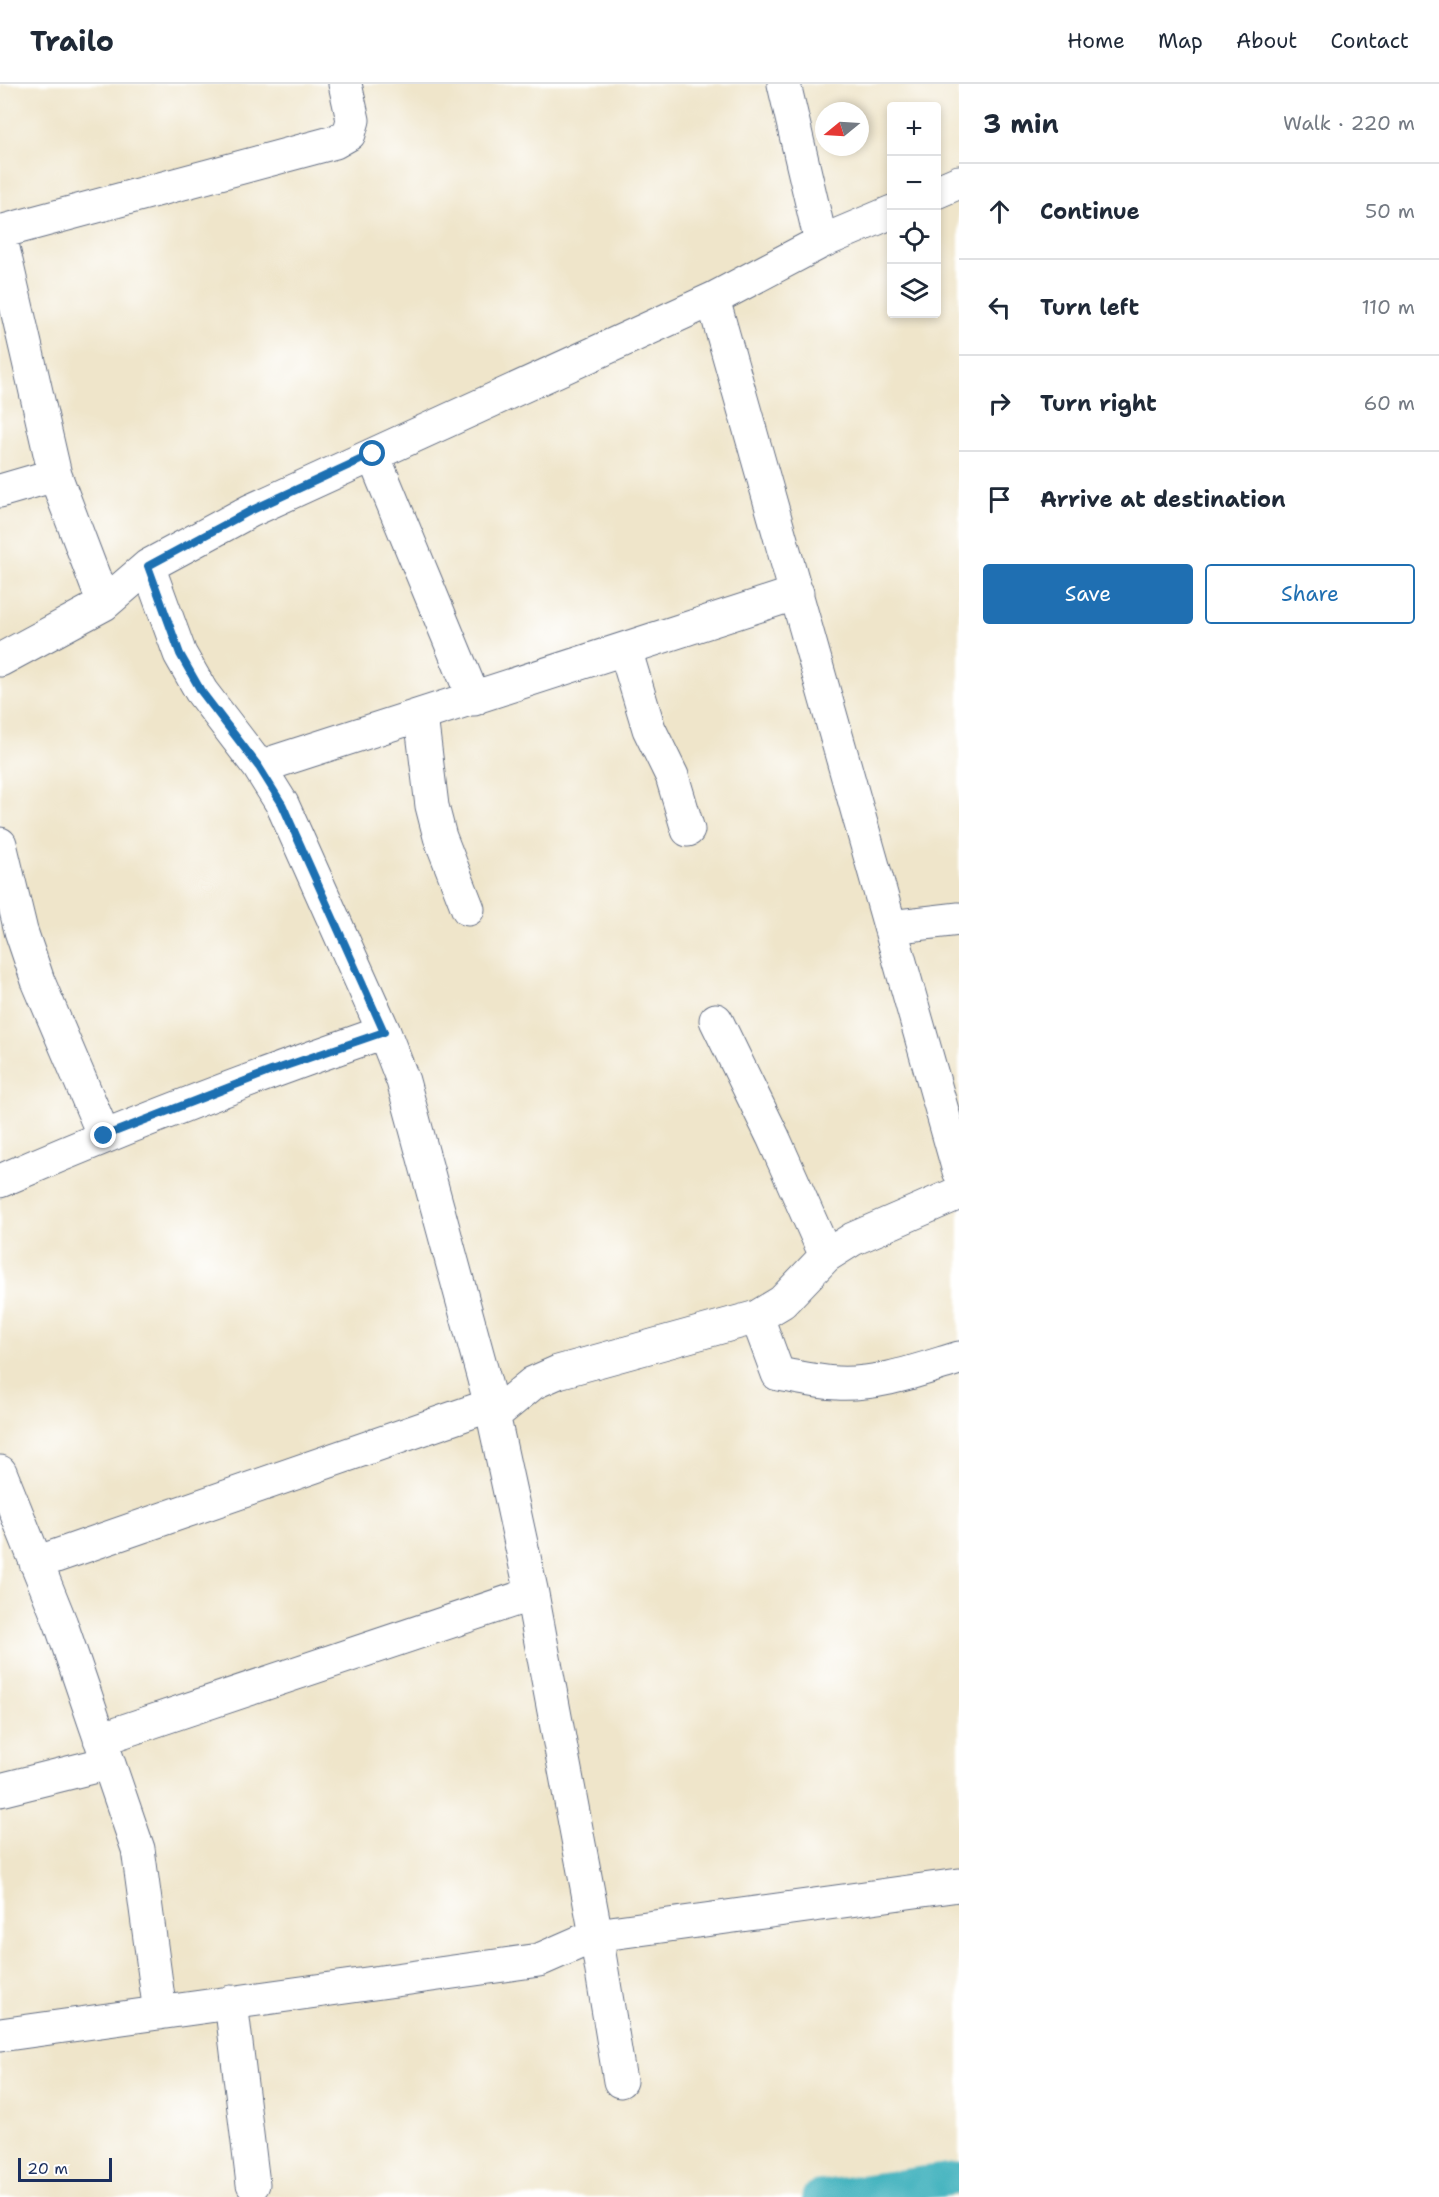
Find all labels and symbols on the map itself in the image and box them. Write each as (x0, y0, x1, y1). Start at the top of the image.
north arrow (815, 102, 869, 156)
route start (359, 440, 385, 466)
route end (90, 1122, 116, 1148)
scale bar (18, 2155, 112, 2182)

